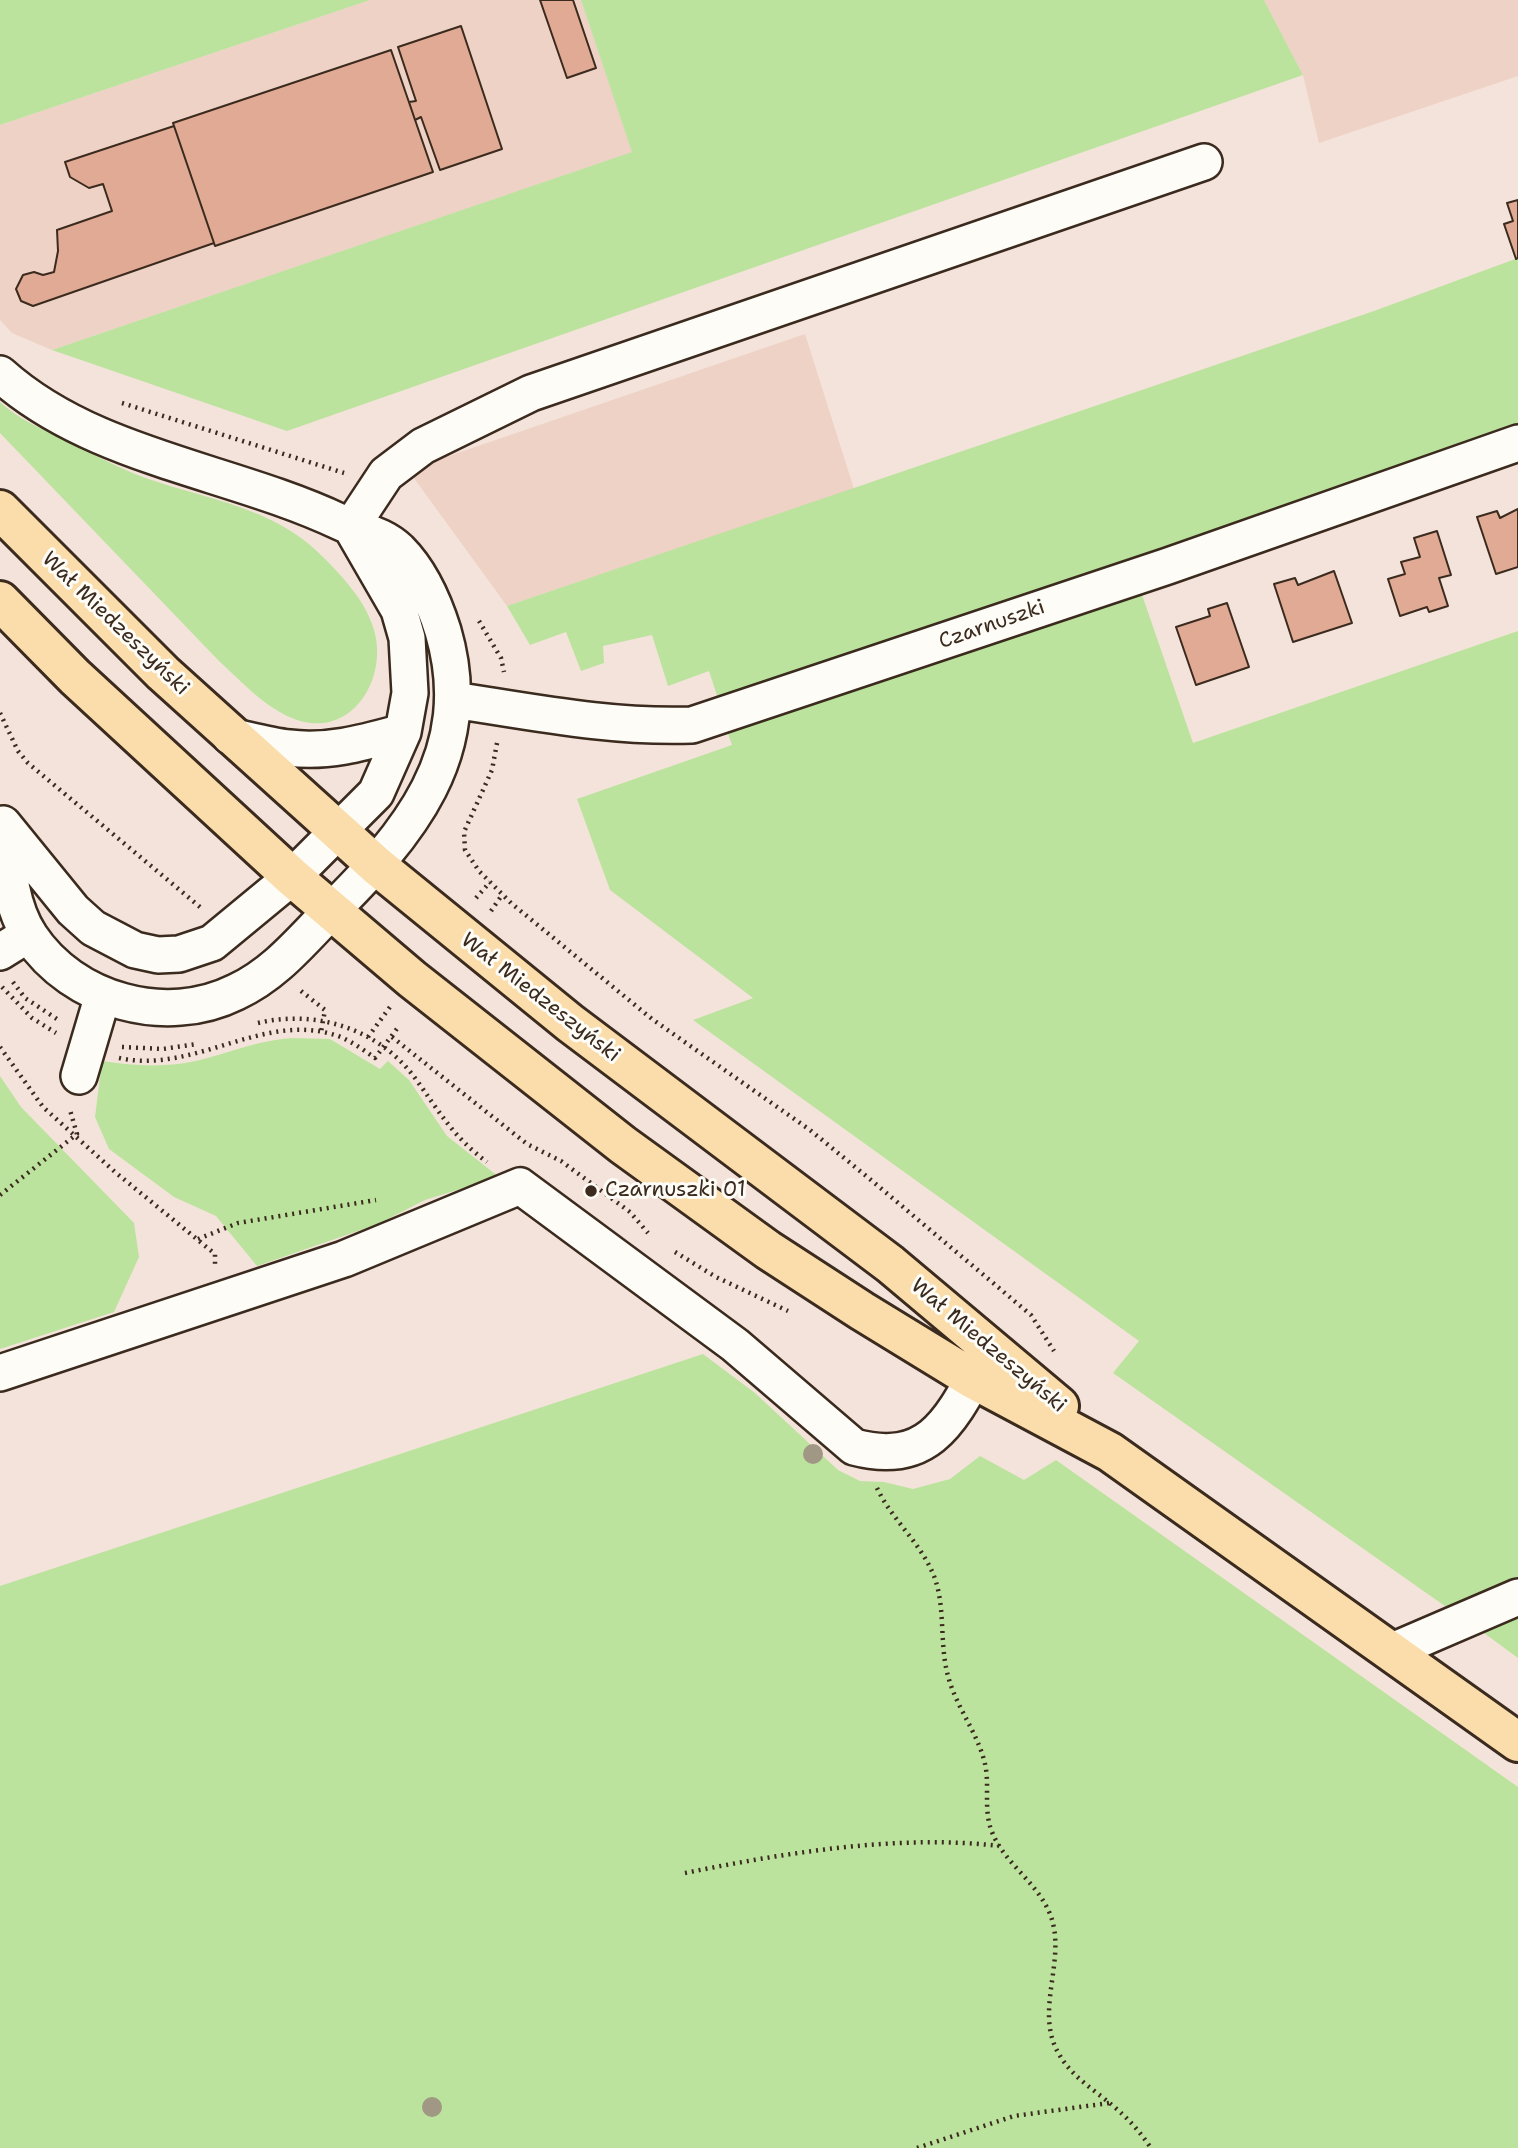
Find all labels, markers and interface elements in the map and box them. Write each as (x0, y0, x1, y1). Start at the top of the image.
street label: Wał Miedzeszyński (36, 547, 194, 701)
street label: Czarnuszki (936, 595, 1048, 655)
street label: Wał Miedzeszyński (455, 928, 625, 1068)
place label: Czarnuszki 01 (605, 1178, 746, 1204)
marker: Czarnuszki 01 (583, 1183, 599, 1199)
street label: Wał Miedzeszyński (905, 1274, 1071, 1418)

